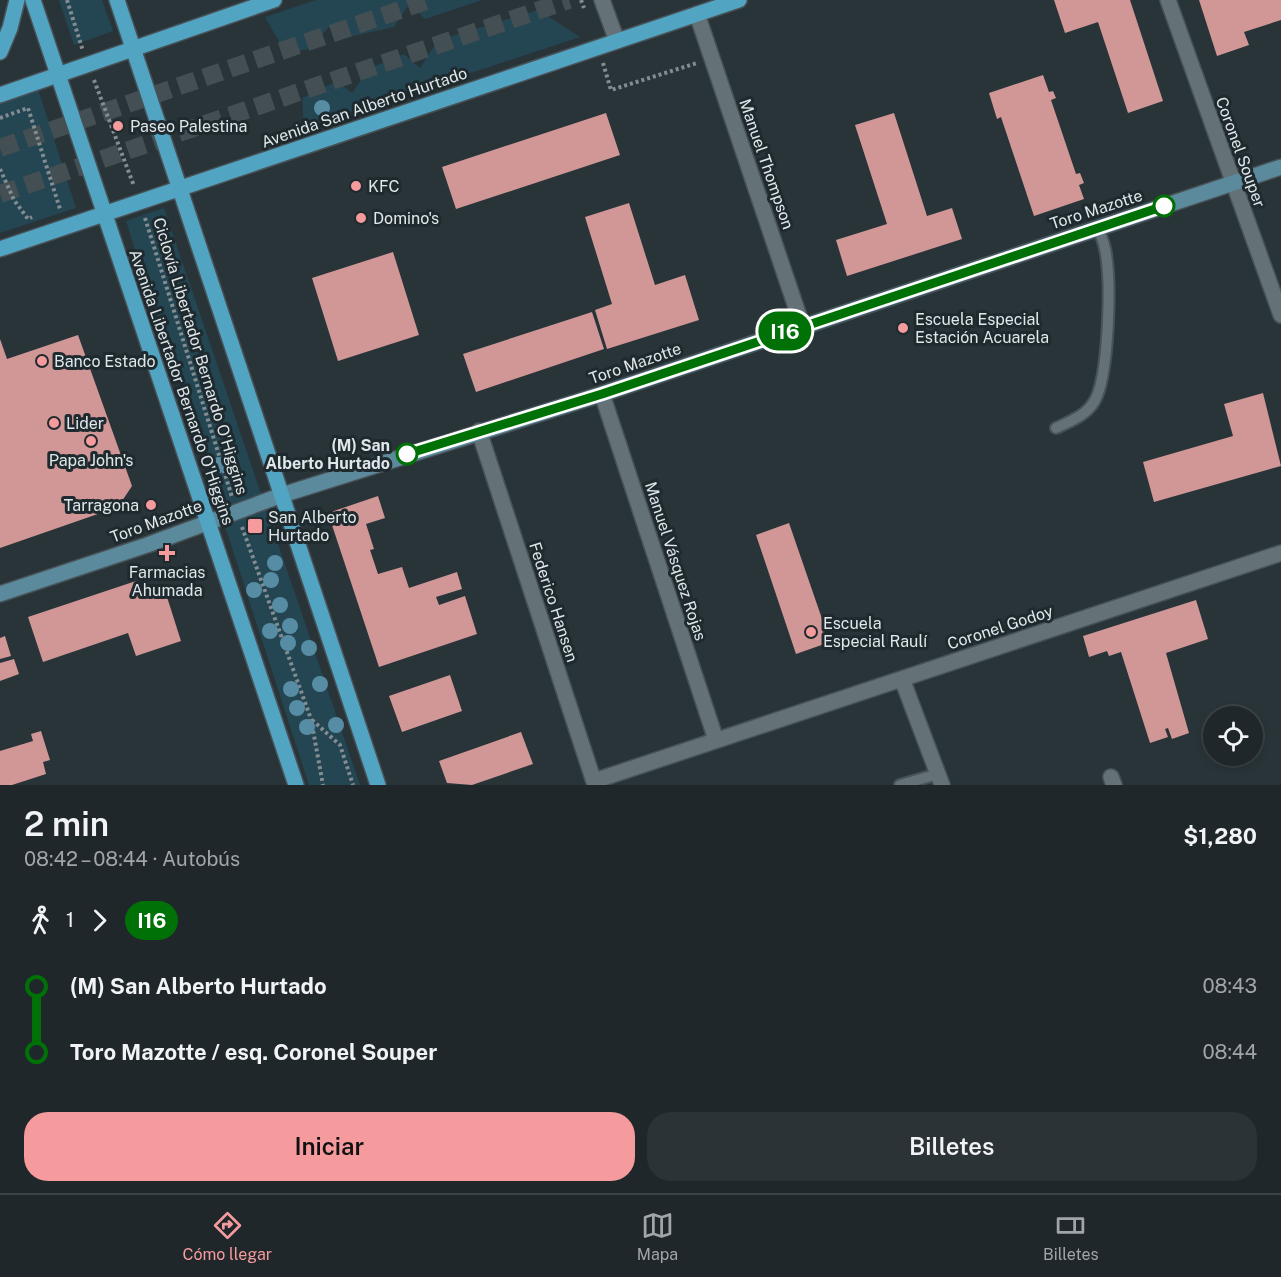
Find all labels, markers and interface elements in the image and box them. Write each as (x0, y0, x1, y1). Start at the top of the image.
street label: Avenida San Alberto Hurtado (259, 63, 470, 152)
street label: Coronel Souper (1212, 94, 1269, 210)
street label: Manuel Thompson (735, 96, 798, 232)
place label: Paseo Palestina (130, 117, 247, 136)
marker: Paseo Palestina (111, 119, 125, 133)
place label: KFC (368, 177, 399, 196)
marker: KFC (349, 179, 363, 193)
street label: Toro Mazotte (1047, 186, 1145, 233)
unlabelled marker (1153, 195, 1175, 217)
place label: Domino's (373, 209, 439, 228)
marker: Domino's (354, 211, 368, 225)
street label: Ciclovía Libertador Bernardo O'Higgins (149, 215, 252, 497)
street label: Avenida Libertador Bernardo O'Higgins (125, 247, 238, 527)
place label: Escuela Especial Estación Acuarela (915, 310, 1049, 347)
line badge: I16 (750, 312, 820, 350)
text: I16 (770, 319, 800, 344)
marker: Escuela Especial Estación Acuarela (896, 321, 910, 335)
street label: Toro Mazotte (587, 339, 684, 388)
place label: Banco Estado (54, 352, 156, 371)
marker: Banco Estado (35, 354, 49, 368)
place label: Lider (66, 414, 104, 433)
marker: Lider (47, 416, 61, 430)
marker: Papa John's (84, 434, 98, 448)
place label: (M) San Alberto Hurtado (265, 436, 390, 473)
marker: (M) San Alberto Hurtado (396, 443, 418, 465)
place label: Papa John's (49, 451, 133, 470)
street label: Manuel Vásquez Rojas (641, 479, 710, 643)
place label: Tarragona (64, 496, 139, 515)
street label: Toro Mazotte (108, 496, 205, 547)
marker: Tarragona (144, 498, 158, 512)
place label: San Alberto Hurtado (268, 508, 356, 545)
marker: San Alberto Hurtado (246, 517, 264, 535)
street label: Federico Hansen (525, 540, 582, 665)
marker: Farmacias Ahumada (160, 546, 174, 560)
place label: Farmacias Ahumada (129, 563, 205, 600)
street label: Coronel Godoy (945, 601, 1056, 654)
place label: Escuela Especial Raulí (823, 614, 928, 651)
marker: Escuela Especial Raulí (804, 625, 818, 639)
map controls (1203, 706, 1263, 766)
button: locate (1203, 706, 1263, 766)
text: 2 min (24, 805, 109, 843)
text: $1,280 (1183, 823, 1257, 849)
text: 08:42 – 08:44 · Autobús (24, 847, 240, 871)
icon: walk (24, 904, 57, 937)
icon: forward (83, 904, 116, 937)
text: 1 (66, 908, 74, 932)
text: I16 (137, 908, 166, 933)
text: (M) San Alberto Hurtado (70, 973, 327, 999)
text: 08:43 (1202, 974, 1257, 998)
text: Toro Mazotte / esq. Coronel Souper (70, 1039, 437, 1065)
text: 08:44 (1202, 1040, 1257, 1064)
button: Iniciar (24, 1112, 635, 1181)
button: Billetes (647, 1112, 1257, 1181)
tab: Cómo llegar (182, 1209, 272, 1264)
tab: Mapa (637, 1209, 678, 1264)
tab: Billetes (1043, 1209, 1099, 1264)

